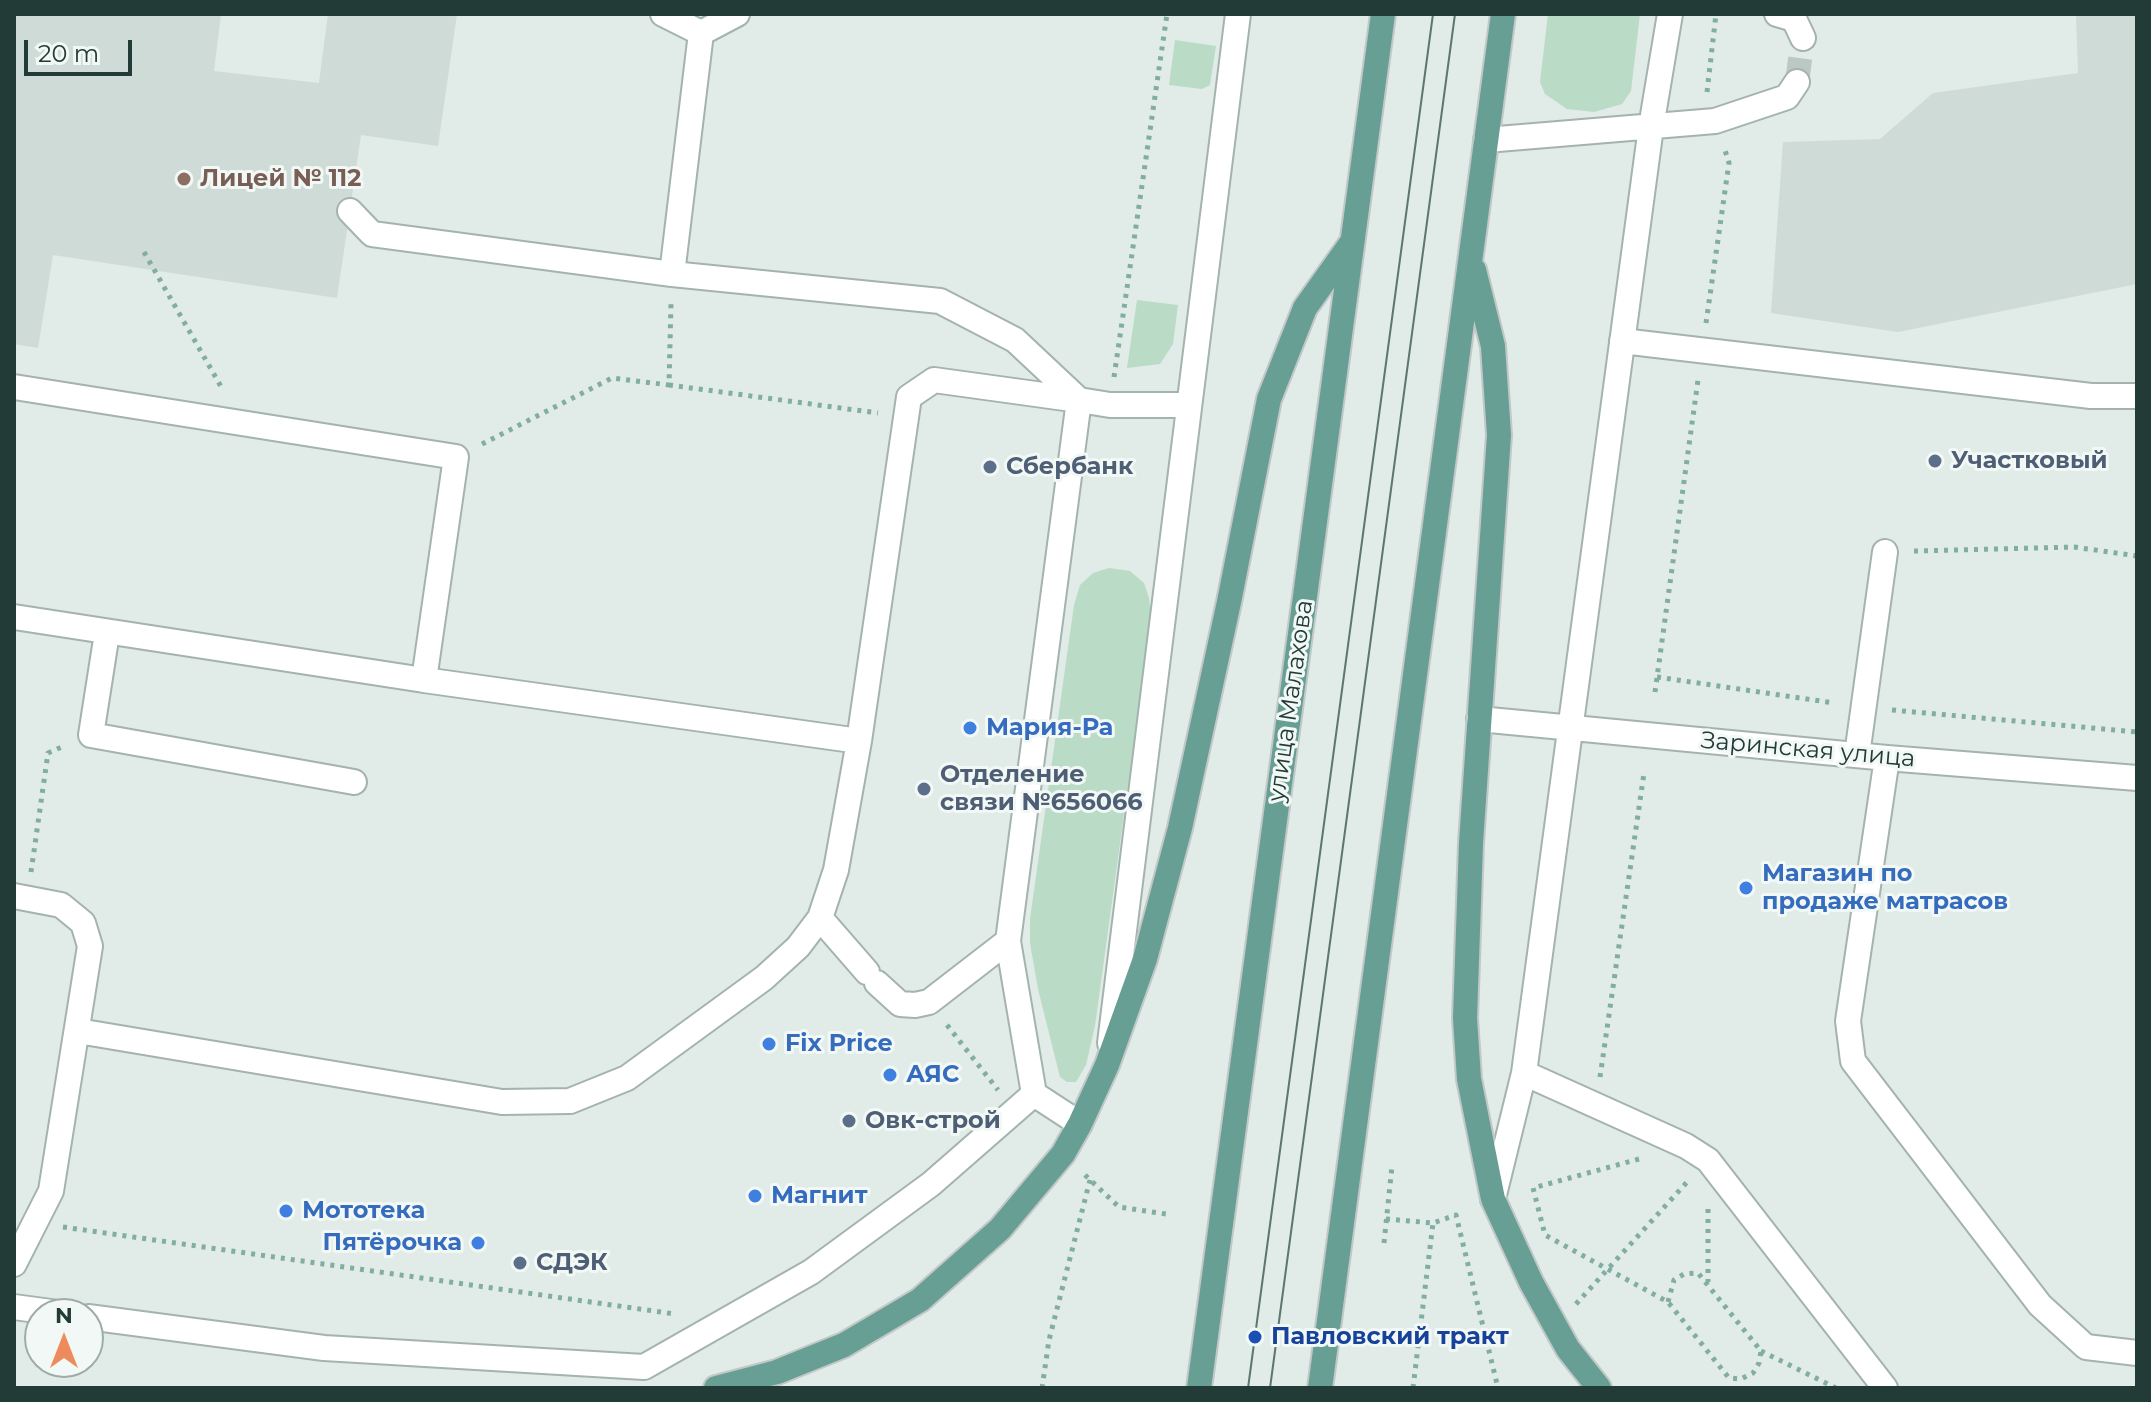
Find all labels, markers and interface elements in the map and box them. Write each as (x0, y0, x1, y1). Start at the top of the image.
scale bar (28, 24, 136, 74)
text: 20 m (38, 39, 99, 68)
place label: Лицей № 112 (200, 165, 361, 193)
marker: Лицей № 112 (175, 170, 193, 188)
place label: Участковый (1951, 447, 2108, 475)
marker: Участковый (1926, 452, 1944, 470)
place label: Сбербанк (1006, 453, 1133, 481)
marker: Сбербанк (981, 458, 999, 476)
street label: улица Малахова (1263, 598, 1319, 804)
place label: Мария-Ра (986, 714, 1113, 742)
marker: Мария-Ра (961, 719, 979, 737)
street label: Заринская улица (1700, 726, 1916, 774)
place label: Отделение связи №656066 (940, 761, 1143, 817)
marker: Отделение связи №656066 (915, 780, 933, 798)
place label: Магазин по продаже матрасов (1762, 860, 2008, 916)
marker: Магазин по продаже матрасов (1737, 879, 1755, 897)
place label: Fix Price (785, 1030, 893, 1058)
marker: Fix Price (760, 1035, 778, 1053)
place label: АЯС (906, 1061, 959, 1089)
marker: АЯС (881, 1066, 899, 1084)
place label: Овк-строй (865, 1107, 1001, 1135)
marker: Овк-строй (840, 1112, 858, 1130)
place label: Магнит (771, 1182, 867, 1210)
marker: Магнит (746, 1187, 764, 1205)
place label: Мототека (302, 1197, 425, 1225)
marker: Мототека (277, 1202, 295, 1220)
place label: Пятёрочка (322, 1229, 462, 1257)
marker: Пятёрочка (469, 1234, 487, 1252)
place label: СДЭК (536, 1249, 608, 1277)
marker: СДЭК (511, 1254, 529, 1272)
north arrow (24, 1298, 104, 1378)
text: N (55, 1302, 73, 1329)
place label: Павловский тракт (1271, 1323, 1509, 1351)
marker: Павловский тракт (1246, 1328, 1264, 1346)

